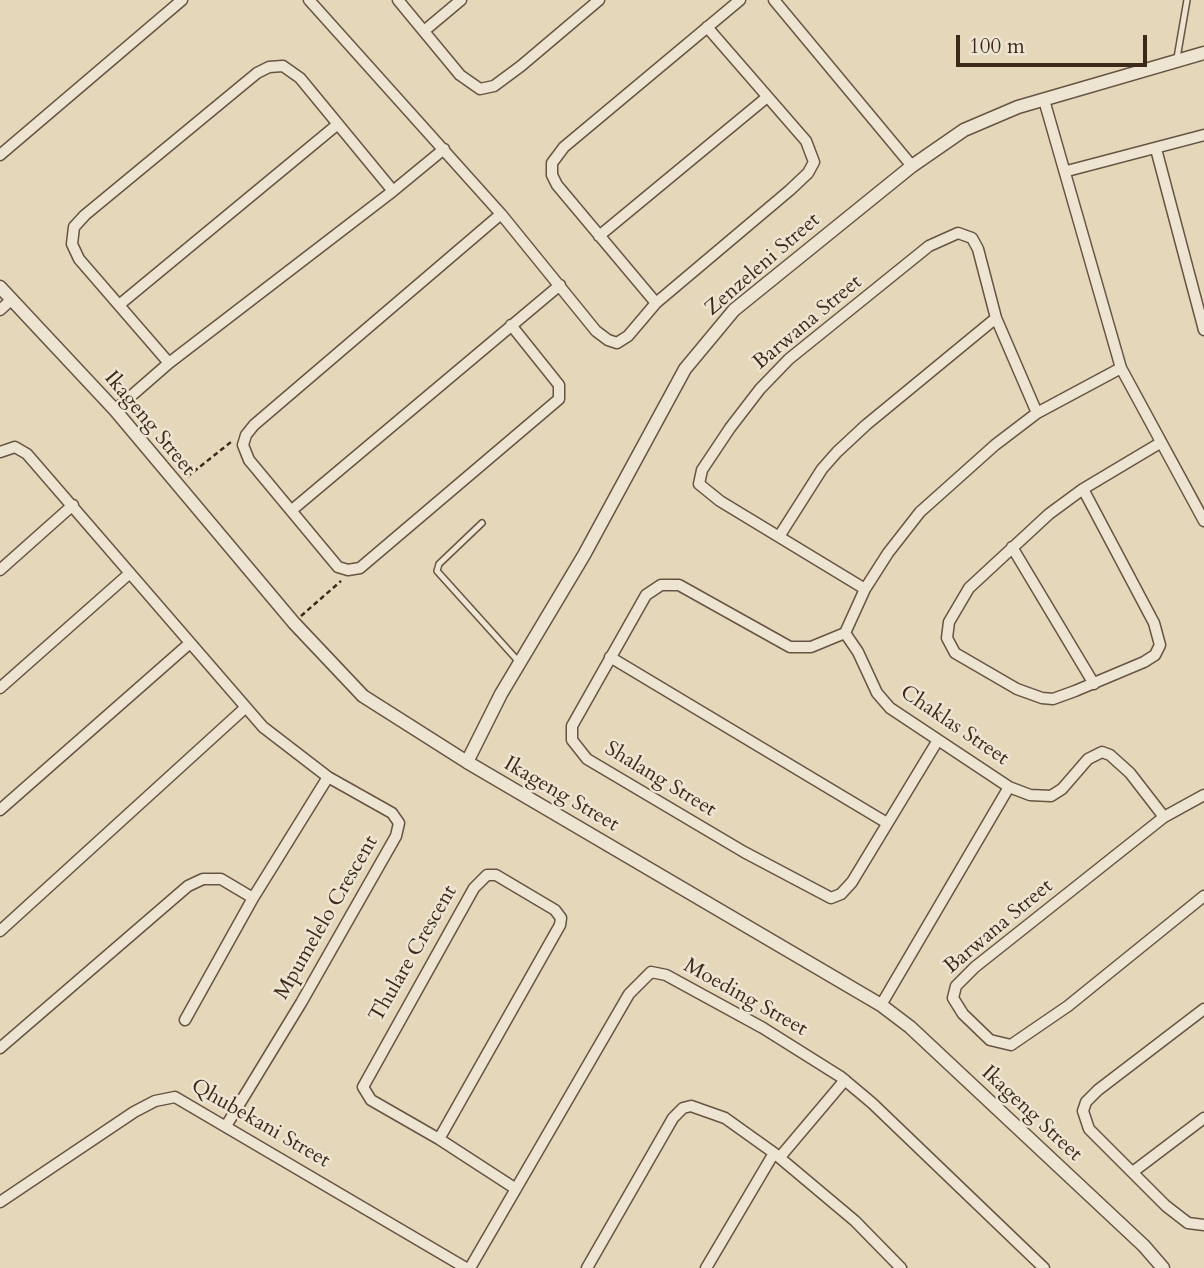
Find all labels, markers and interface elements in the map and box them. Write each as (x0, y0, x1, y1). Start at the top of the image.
scale bar (959, 21, 1150, 65)
text: 100 m (969, 32, 1025, 61)
street label: Zenzeleni Street (700, 208, 826, 322)
street label: Barwana Street (749, 270, 867, 376)
street label: Ikageng Street (98, 367, 200, 481)
street label: Chaklas Street (895, 680, 1013, 772)
street label: Shalang Street (600, 737, 720, 823)
street label: Ikageng Street (499, 752, 623, 838)
street label: Mpumelelo Crescent (270, 832, 384, 1004)
street label: Barwana Street (940, 874, 1058, 980)
street label: Thulare Crescent (365, 881, 463, 1027)
street label: Moeding Street (679, 954, 811, 1042)
street label: Ikageng Street (975, 1061, 1087, 1167)
street label: Qhubekani Street (186, 1074, 334, 1174)

